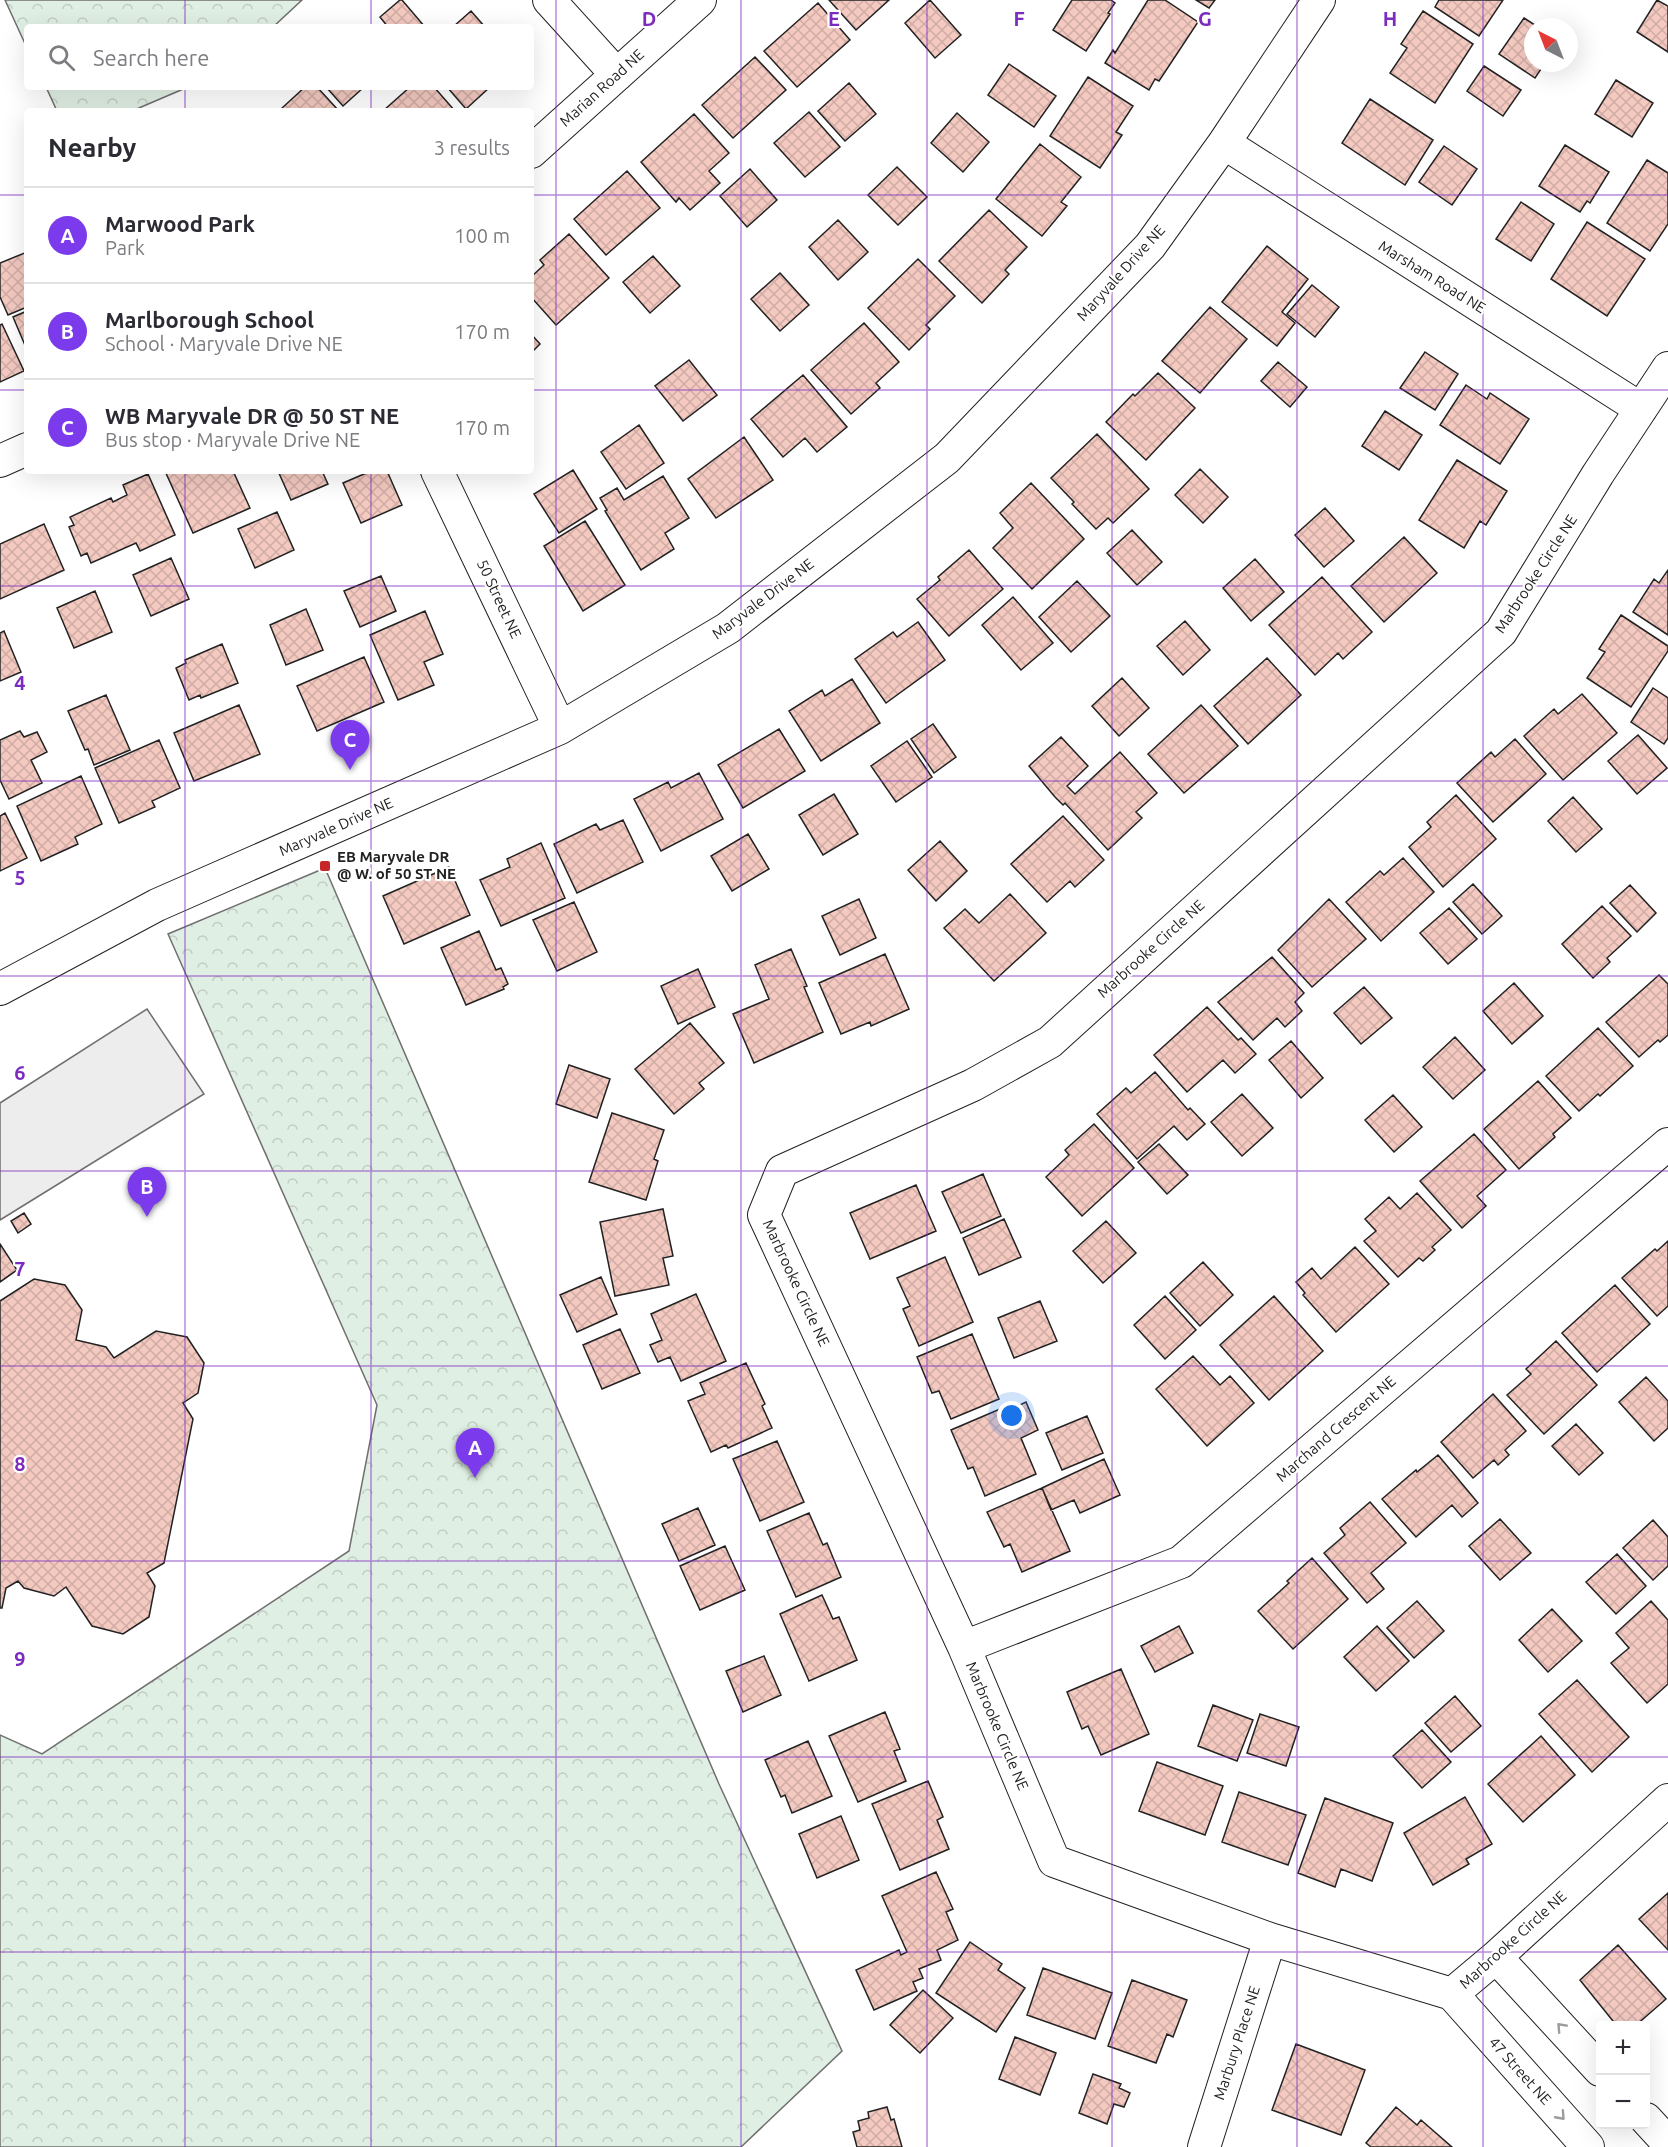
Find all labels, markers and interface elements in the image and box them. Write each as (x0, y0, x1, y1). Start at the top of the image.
text: D (642, 7, 656, 30)
text: E (828, 7, 840, 30)
text: F (1013, 7, 1025, 30)
text: G (1198, 7, 1212, 30)
text: H (1383, 7, 1397, 30)
north arrow (1524, 18, 1578, 72)
search box (24, 24, 534, 90)
icon: search (45, 41, 78, 74)
text: Search here (93, 45, 209, 70)
street label: Marian Road NE (556, 46, 647, 130)
text: Nearby (48, 133, 136, 162)
text: 3 results (434, 136, 510, 159)
text: Marwood Park (105, 211, 255, 236)
street label: Maryvale Drive NE (1073, 221, 1168, 324)
text: A (60, 224, 75, 247)
text: 100 m (454, 224, 510, 247)
text: Park (105, 236, 145, 259)
street label: Marsham Road NE (1376, 237, 1489, 316)
text: Marlborough School (105, 307, 314, 332)
text: B (61, 320, 74, 343)
text: 170 m (454, 320, 510, 343)
text: School · Maryvale Drive NE (105, 332, 343, 355)
text: WB Maryvale DR @ 50 ST NE (105, 403, 399, 428)
text: C (61, 416, 74, 439)
text: 170 m (454, 416, 510, 439)
text: Bus stop · Maryvale Drive NE (105, 428, 360, 451)
street label: Marbrooke Circle NE (1491, 511, 1580, 636)
street label: Maryvale Drive NE (708, 555, 817, 642)
street label: 50 Street NE (474, 557, 525, 641)
text: 4 (14, 671, 26, 694)
pin: C (330, 720, 370, 770)
street label: Maryvale Drive NE (276, 794, 395, 859)
place label: EB Maryvale DR @ W. of 50 ST NE (337, 848, 456, 882)
marker: EB Maryvale DR @ W. of 50 ST NE (318, 859, 332, 873)
text: 5 (14, 866, 26, 889)
street label: Marbrooke Circle NE (1094, 896, 1208, 1001)
text: 6 (14, 1061, 26, 1084)
pin: B (128, 1168, 166, 1217)
street label: Marbrooke Circle NE (760, 1217, 833, 1349)
text: 7 (14, 1257, 26, 1280)
street label: Marchand Crescent NE (1273, 1372, 1399, 1485)
your location (997, 1401, 1026, 1430)
pin: A (456, 1428, 494, 1478)
text: 8 (14, 1452, 26, 1475)
text: 9 (14, 1647, 26, 1670)
street label: Marbrooke Circle NE (963, 1659, 1032, 1793)
street label: Marbrooke Circle NE (1456, 1887, 1570, 1992)
street label: Marbury Place NE (1210, 1984, 1263, 2102)
map controls (1596, 2021, 1650, 2129)
button: + (1596, 2021, 1650, 2075)
one-way arrow (1557, 2024, 1568, 2034)
street label: 47 Street NE (1486, 2033, 1555, 2108)
button: − (1596, 2075, 1650, 2129)
one-way arrow (1554, 2109, 1565, 2120)

